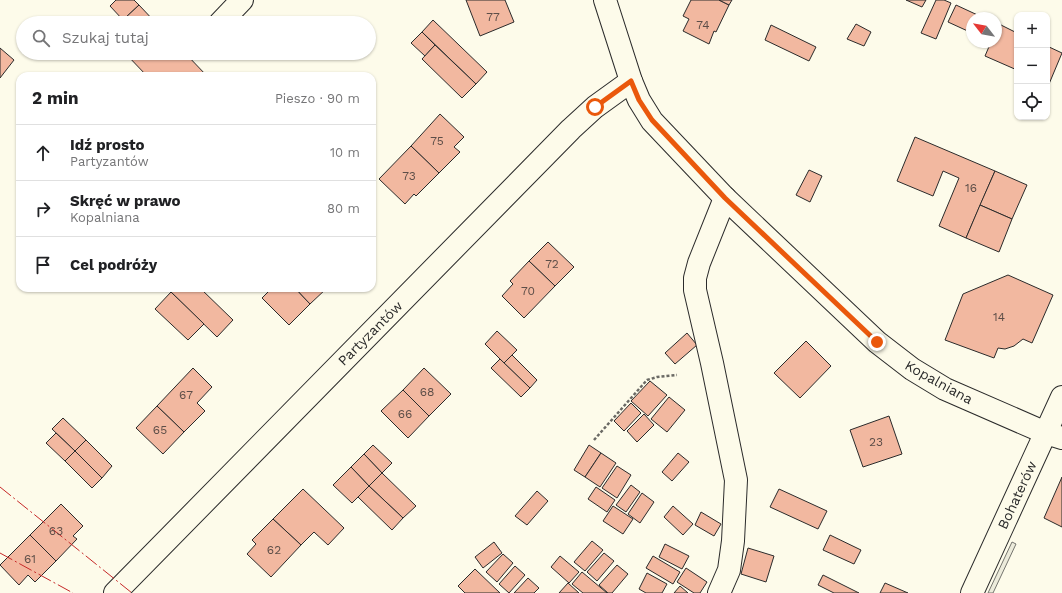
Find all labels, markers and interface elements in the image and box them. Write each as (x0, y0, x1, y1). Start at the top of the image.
house number: 77 (486, 10, 500, 24)
north arrow (966, 12, 1002, 48)
map controls (1014, 12, 1050, 120)
button: + (1014, 12, 1050, 48)
search box (16, 16, 376, 60)
house number: 74 (696, 18, 710, 32)
icon: search (30, 27, 52, 49)
text: Szukaj tutaj (62, 29, 149, 47)
button: − (1014, 48, 1050, 84)
button: locate (1014, 84, 1050, 120)
text: 2 min (32, 88, 78, 108)
text: Pieszo · 90 m (275, 91, 360, 106)
route start (586, 98, 604, 116)
house number: 75 (430, 134, 444, 148)
text: Idź prosto (70, 136, 144, 154)
icon: ahead (32, 142, 54, 164)
text: 10 m (330, 145, 360, 160)
text: Partyzantów (70, 154, 149, 169)
house number: 73 (402, 169, 416, 183)
house number: 16 (965, 181, 977, 195)
text: Skręć w prawo (70, 192, 180, 210)
icon: right (32, 198, 54, 220)
text: 80 m (327, 201, 360, 216)
text: Kopalniana (70, 210, 140, 225)
icon: arrive (32, 254, 54, 276)
text: Cel podróży (70, 256, 157, 274)
house number: 72 (545, 257, 559, 271)
house number: 70 (521, 284, 535, 298)
street label: Partyzantów (334, 297, 406, 369)
house number: 14 (993, 310, 1005, 324)
route end (868, 333, 886, 351)
street label: Kopalniana (902, 357, 976, 407)
house number: 68 (420, 385, 434, 399)
house number: 67 (179, 388, 193, 402)
house number: 66 (398, 407, 412, 421)
house number: 65 (153, 423, 167, 437)
house number: 23 (869, 435, 883, 449)
street label: Bohaterów (994, 458, 1040, 532)
house number: 63 (49, 524, 63, 538)
house number: 62 (267, 543, 281, 557)
house number: 61 (24, 552, 36, 566)

